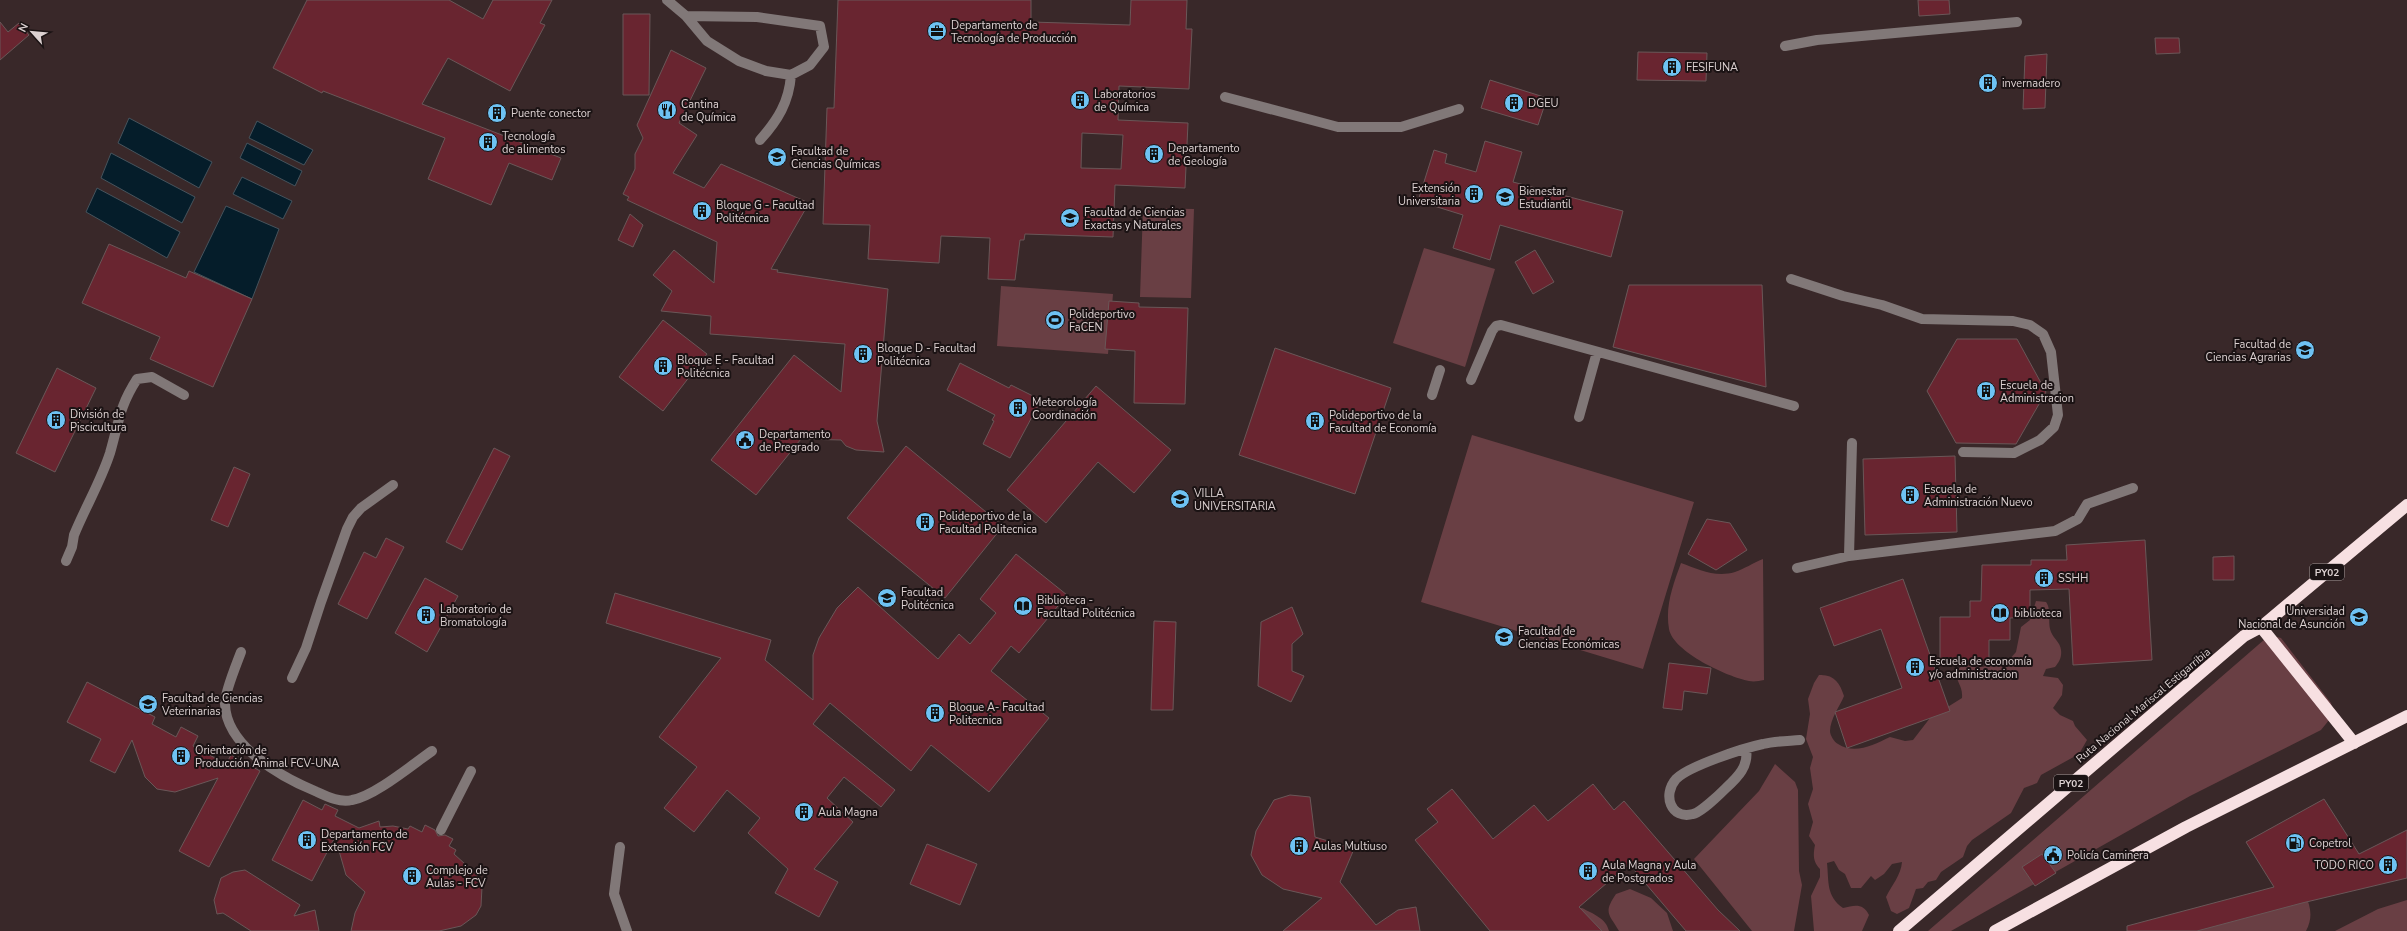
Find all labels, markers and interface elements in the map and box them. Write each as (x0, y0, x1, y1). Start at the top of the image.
north arrow (12, 12, 52, 52)
place label: Departamento de Tecnología de Producción (951, 18, 1077, 46)
office icon: Departamento de Tecnología de Producción (926, 20, 948, 42)
text: N (15, 21, 32, 35)
building icon: FESIFUNA (1661, 56, 1683, 78)
place label: FESIFUNA (1686, 60, 1738, 75)
building icon: invernadero (1977, 72, 1999, 94)
place label: invernadero (2002, 76, 2060, 91)
place label: Laboratorios de Química (1094, 87, 1156, 115)
building icon: Laboratorios de Química (1069, 89, 1091, 111)
building icon: DGEU (1503, 92, 1525, 114)
place label: DGEU (1528, 96, 1559, 111)
place label: Cantina de Química (681, 97, 736, 125)
restaurant icon: Cantina de Química (656, 99, 678, 121)
building icon: Puente conector (486, 102, 508, 124)
place label: Puente conector (511, 106, 591, 121)
place label: Tecnología de alimentos (502, 129, 565, 157)
building icon: Tecnología de alimentos (477, 131, 499, 153)
place label: Departamento de Geología (1168, 141, 1240, 169)
building icon: Departamento de Geología (1143, 143, 1165, 165)
place label: Facultad de Ciencias Químicas (791, 144, 880, 172)
school or university icon: Facultad de Ciencias Químicas (766, 146, 788, 168)
place label: Extensión Universitaria (1398, 181, 1460, 209)
building icon: Extensión Universitaria (1463, 183, 1485, 205)
place label: Bienestar Estudiantil (1519, 184, 1572, 212)
school or university icon: Bienestar Estudiantil (1494, 186, 1516, 208)
place label: Bloque G - Facultad Politécnica (716, 198, 814, 226)
building icon: Bloque G - Facultad Politécnica (691, 200, 713, 222)
place label: Facultad de Ciencias Exactas y Naturales (1084, 205, 1185, 233)
school or university icon: Facultad de Ciencias Exactas y Naturales (1059, 207, 1081, 229)
place label: Polideportivo FaCEN (1069, 307, 1135, 335)
sports icon: Polideportivo FaCEN (1044, 309, 1066, 331)
place label: Facultad de Ciencias Agrarias (2206, 337, 2291, 365)
school or university icon: Facultad de Ciencias Agrarias (2294, 339, 2316, 361)
place label: Bloque D - Facultad Politécnica (877, 341, 976, 369)
building icon: Bloque D - Facultad Politécnica (852, 343, 874, 365)
place label: Bloque E - Facultad Politécnica (677, 353, 774, 381)
building icon: Bloque E - Facultad Politécnica (652, 355, 674, 377)
place label: Escuela de Administracion (2000, 378, 2074, 406)
building icon: Escuela de Administracion (1975, 380, 1997, 402)
place label: Meteorología Coordinación (1032, 395, 1097, 423)
building icon: Meteorología Coordinación (1007, 397, 1029, 419)
place label: División de Piscicultura (70, 407, 127, 435)
place label: Polideportivo de la Facultad de Economía (1329, 408, 1437, 436)
building icon: División de Piscicultura (45, 409, 67, 431)
building icon: Polideportivo de la Facultad de Economía (1304, 410, 1326, 432)
place label: Departamento de Pregrado (759, 427, 831, 455)
public building icon: Departamento de Pregrado (734, 429, 756, 451)
place label: Escuela de Administración Nuevo (1924, 482, 2033, 510)
building icon: Escuela de Administración Nuevo (1899, 484, 1921, 506)
place label: VILLA UNIVERSITARIA (1193, 486, 1276, 514)
school or university icon: VILLA UNIVERSITARIA (1169, 488, 1191, 510)
place label: Polideportivo de la Facultad Politecnica (939, 509, 1037, 537)
building icon: Polideportivo de la Facultad Politecnica (914, 511, 936, 533)
road number: PY02 (2310, 564, 2344, 580)
building icon: SSHH (2033, 567, 2055, 589)
place label: SSHH (2058, 571, 2088, 586)
place label: Facultad Politécnica (901, 585, 954, 613)
school or university icon: Facultad Politécnica (876, 587, 898, 609)
place label: Biblioteca - Facultad Politécnica (1037, 593, 1135, 621)
library icon: Biblioteca - Facultad Politécnica (1012, 595, 1034, 617)
place label: Laboratorio de Bromatología (440, 602, 512, 630)
library icon: biblioteca (1989, 602, 2011, 624)
building icon: Laboratorio de Bromatología (415, 604, 437, 626)
place label: Universidad Nacional de Asunción (2238, 604, 2345, 632)
place label: biblioteca (2014, 606, 2062, 621)
school or university icon: Universidad Nacional de Asunción (2348, 606, 2370, 628)
place label: Facultad de Ciencias Económicas (1518, 624, 1620, 652)
school or university icon: Facultad de Ciencias Económicas (1493, 626, 1515, 648)
street label: Ruta Nacional Mariscal Estigarribia (2073, 644, 2214, 766)
place label: Escuela de economía y/o administracion (1929, 654, 2032, 682)
building icon: Escuela de economía y/o administracion (1904, 656, 1926, 678)
place label: Facultad de Ciencias Veterinarias (161, 691, 263, 719)
school or university icon: Facultad de Ciencias Veterinarias (137, 693, 159, 715)
place label: Bloque A- Facultad Politecnica (949, 700, 1044, 728)
building icon: Bloque A- Facultad Politecnica (924, 702, 946, 724)
place label: Orientación de Producción Animal FCV-UNA (195, 743, 339, 771)
building icon: Orientación de Producción Animal FCV-UNA (170, 745, 192, 767)
road number: PY02 (2054, 775, 2088, 791)
building icon: Aula Magna (793, 801, 815, 823)
place label: Aula Magna (818, 805, 878, 820)
place label: Departamento de Extensión FCV (321, 827, 408, 855)
building icon: Departamento de Extensión FCV (296, 829, 318, 851)
fuel station icon: Copetrol (2284, 832, 2306, 854)
building icon: Aulas Multiuso (1288, 835, 1310, 857)
place label: Copetrol (2309, 836, 2352, 851)
place label: Aulas Multiuso (1313, 839, 1387, 854)
public building icon: Policía Caminera (2042, 844, 2064, 866)
place label: Policía Caminera (2067, 848, 2149, 863)
building icon: TODO RICO (2377, 854, 2399, 876)
place label: Aula Magna y Aula de Postgrados (1602, 858, 1697, 886)
place label: TODO RICO (2314, 858, 2374, 873)
building icon: Aula Magna y Aula de Postgrados (1577, 860, 1599, 882)
place label: Complejo de Aulas - FCV (426, 863, 488, 891)
building icon: Complejo de Aulas - FCV (401, 865, 423, 887)

